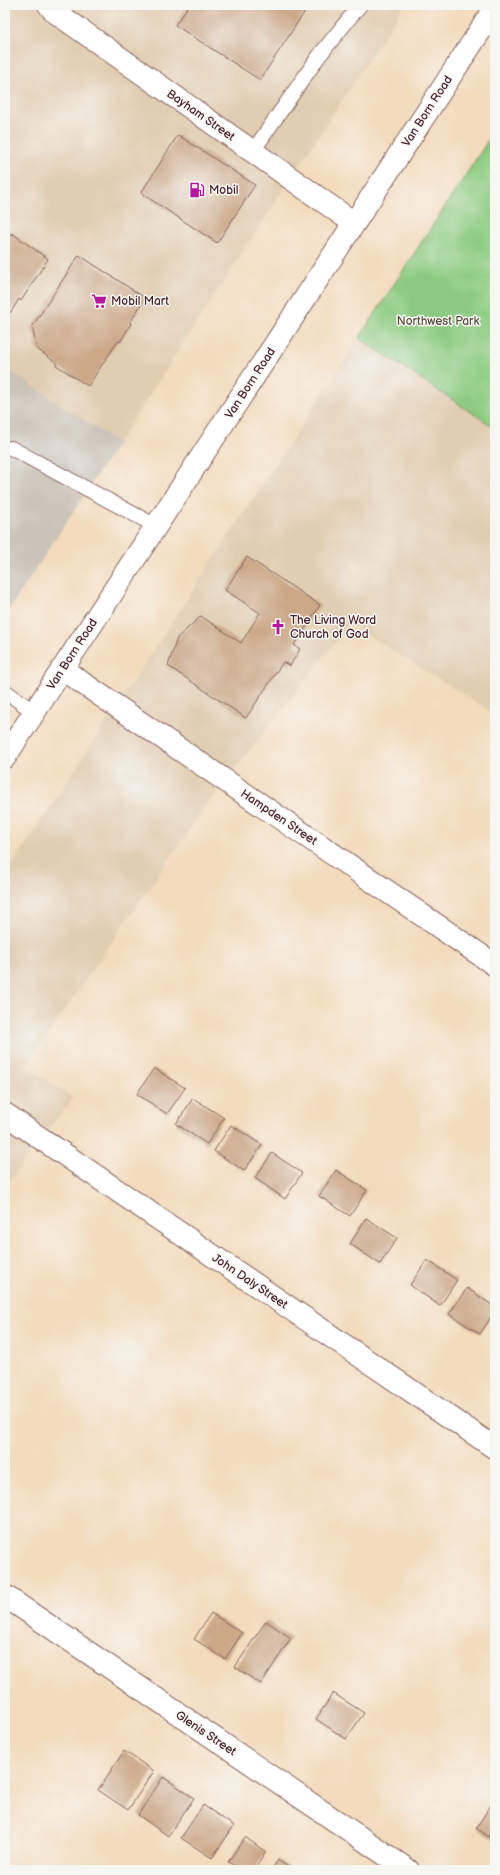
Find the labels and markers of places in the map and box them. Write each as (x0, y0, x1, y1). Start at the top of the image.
fuel station icon: Mobil (188, 181, 206, 199)
place label: Mobil (209, 183, 238, 198)
supermarket icon: Mobil Mart (90, 292, 108, 310)
place label: Mobil Mart (111, 294, 169, 309)
place label: The Living Word Church of God (290, 613, 376, 642)
church icon: The Living Word Church of God (269, 618, 287, 636)

